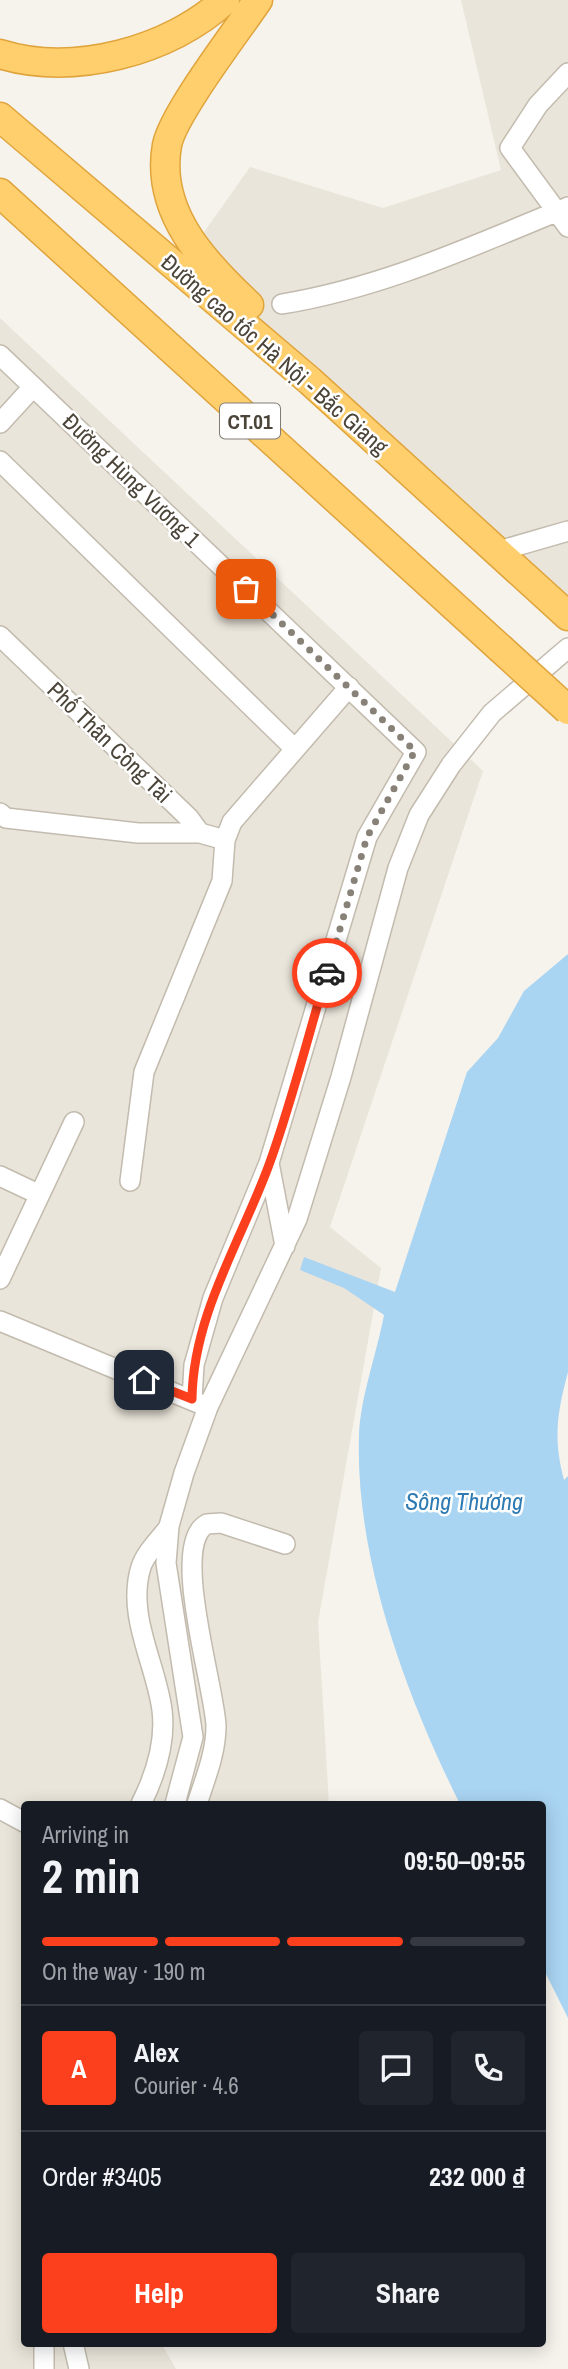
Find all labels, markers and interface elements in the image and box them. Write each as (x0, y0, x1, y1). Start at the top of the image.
street label: Đường cao tốc Hà Nội - Bắc Giang (155, 247, 396, 462)
road number: CT.01 (220, 404, 280, 438)
street label: Đường Hùng Vương 1 (56, 406, 208, 554)
pin (216, 559, 276, 619)
icon: bag (227, 570, 265, 608)
street label: Phố Thân Công Tài (41, 674, 179, 810)
courier (292, 938, 362, 1008)
icon: car (308, 954, 346, 992)
pin (114, 1350, 174, 1410)
icon: home (125, 1361, 163, 1399)
water label: Sông Thương (405, 1485, 523, 1517)
text: Arriving in (42, 1819, 129, 1850)
text: 09:50–09:55 (404, 1843, 525, 1878)
text: 2 min (42, 1845, 141, 1907)
text: On the way · 190 m (42, 1956, 206, 1987)
button: chat (359, 2031, 433, 2105)
button: phone (451, 2031, 525, 2105)
text: Alex (134, 2035, 179, 2070)
text: A (71, 2051, 87, 2086)
text: Courier · 4.6 (134, 2070, 239, 2101)
text: Order #3405 (42, 2159, 162, 2194)
text: 232 000 ₫ (429, 2159, 525, 2194)
button: Help (42, 2253, 277, 2333)
button: Share (291, 2253, 525, 2333)

